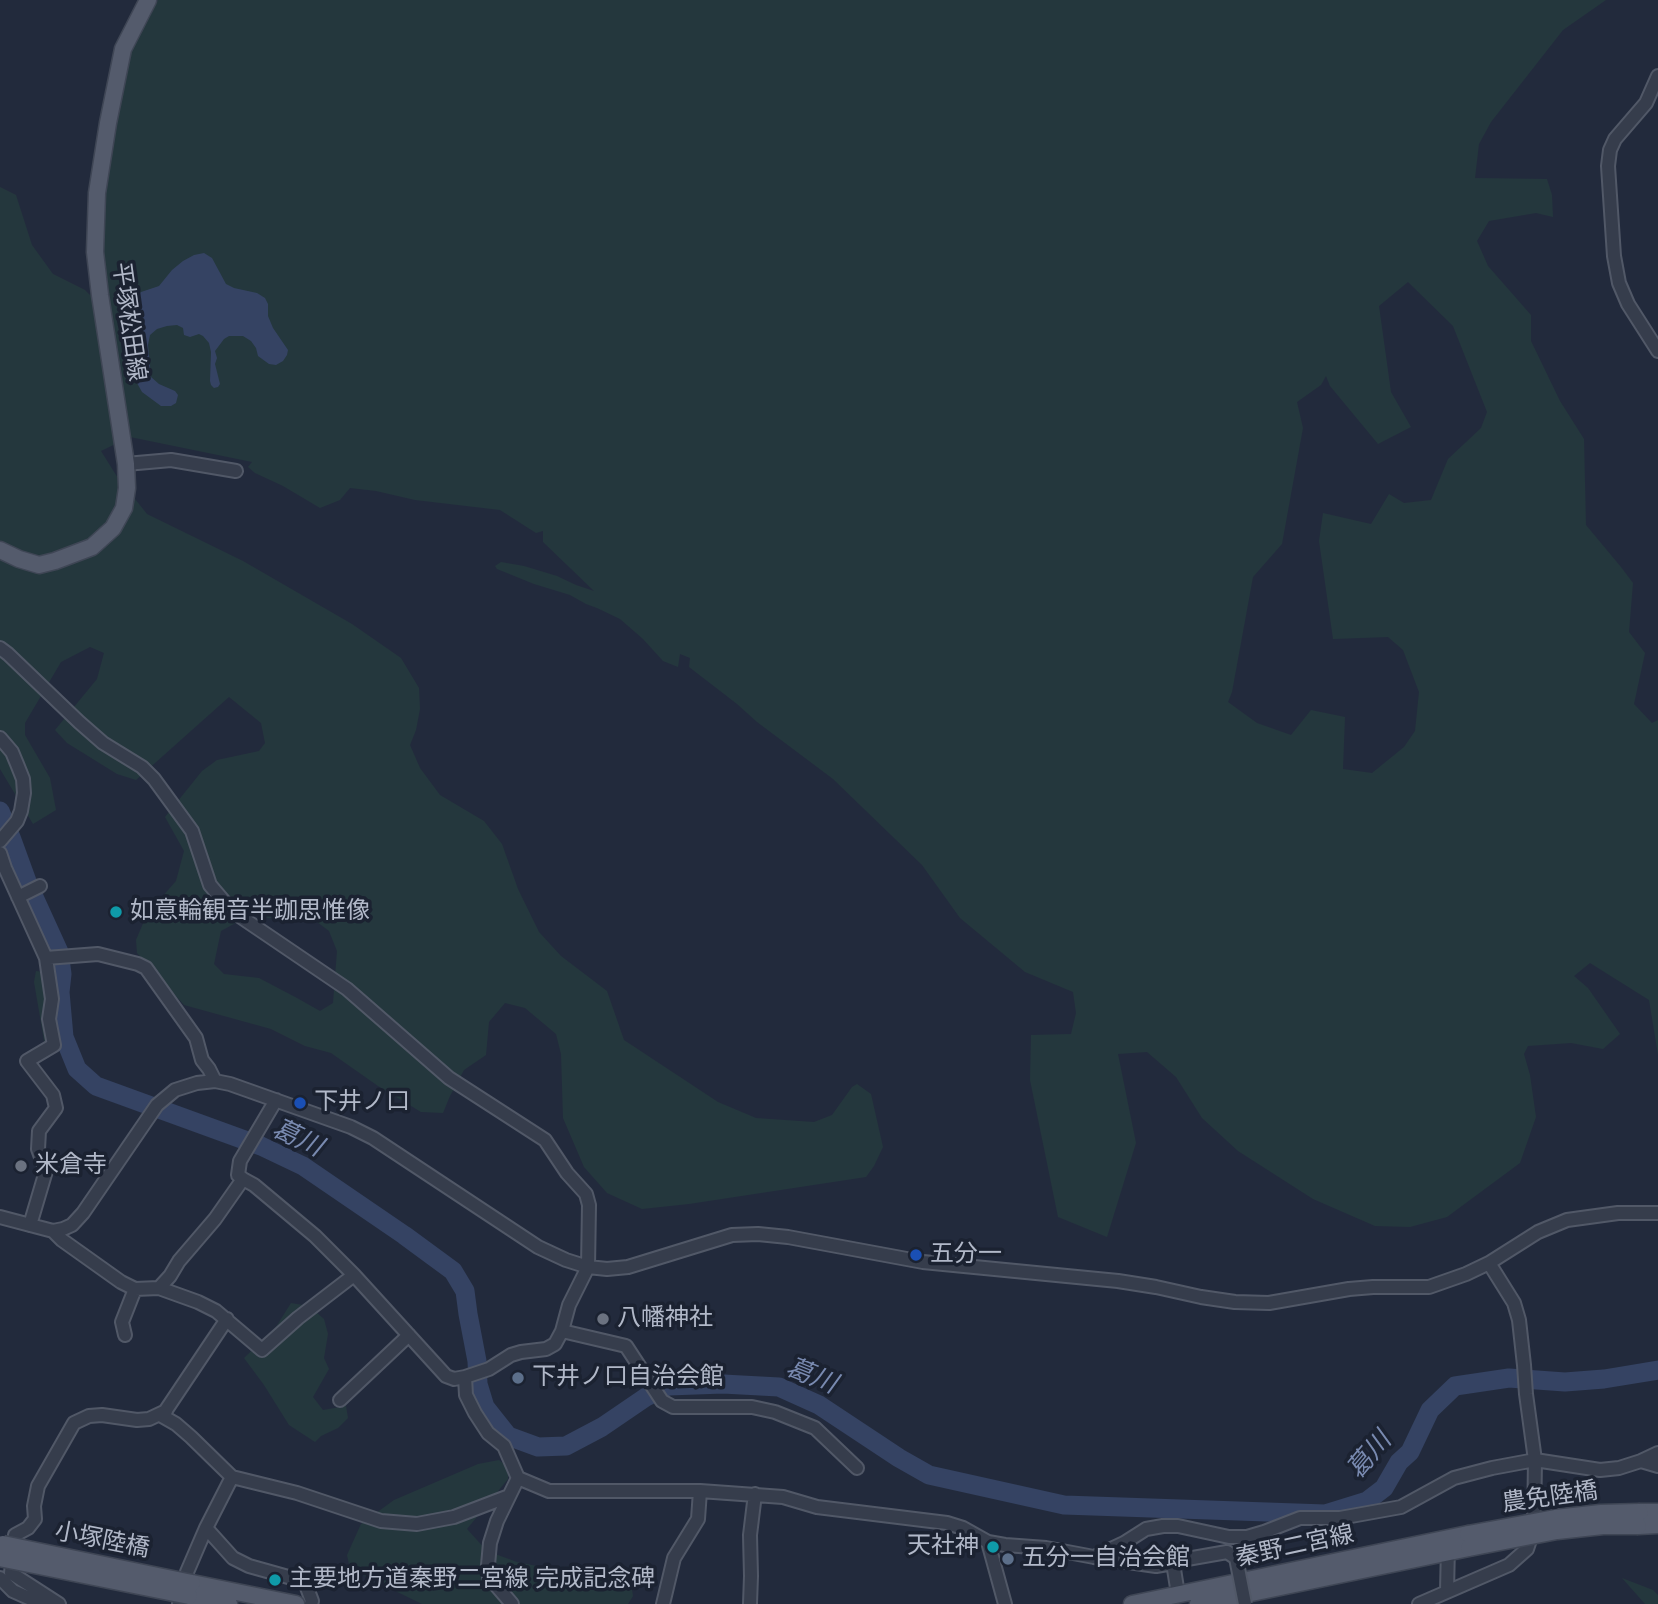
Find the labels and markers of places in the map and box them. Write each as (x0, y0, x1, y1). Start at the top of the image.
place label: 如意輪観音半跏思惟像 (130, 898, 370, 926)
marker: 如意輪観音半跏思惟像 (108, 904, 124, 920)
place label: 下井ノ口 (314, 1089, 410, 1117)
marker: 下井ノ口 (292, 1095, 308, 1111)
place label: 米倉寺 (35, 1152, 107, 1180)
marker: 米倉寺 (13, 1158, 29, 1174)
place label: 五分一 (930, 1241, 1002, 1269)
marker: 五分一 (908, 1247, 924, 1263)
place label: 八幡神社 (617, 1305, 713, 1333)
marker: 八幡神社 (595, 1311, 611, 1327)
place label: 下井ノ口自治会館 (532, 1364, 724, 1392)
marker: 下井ノ口自治会館 (510, 1370, 526, 1386)
place label: 天社神 (907, 1533, 979, 1561)
marker: 天社神 (985, 1539, 1001, 1555)
place label: 五分一自治会館 (1022, 1545, 1190, 1573)
marker: 五分一自治会館 (1000, 1551, 1016, 1567)
place label: 主要地方道秦野二宮線 完成記念碑 (289, 1566, 655, 1594)
marker: 主要地方道秦野二宮線 完成記念碑 (267, 1572, 283, 1588)

